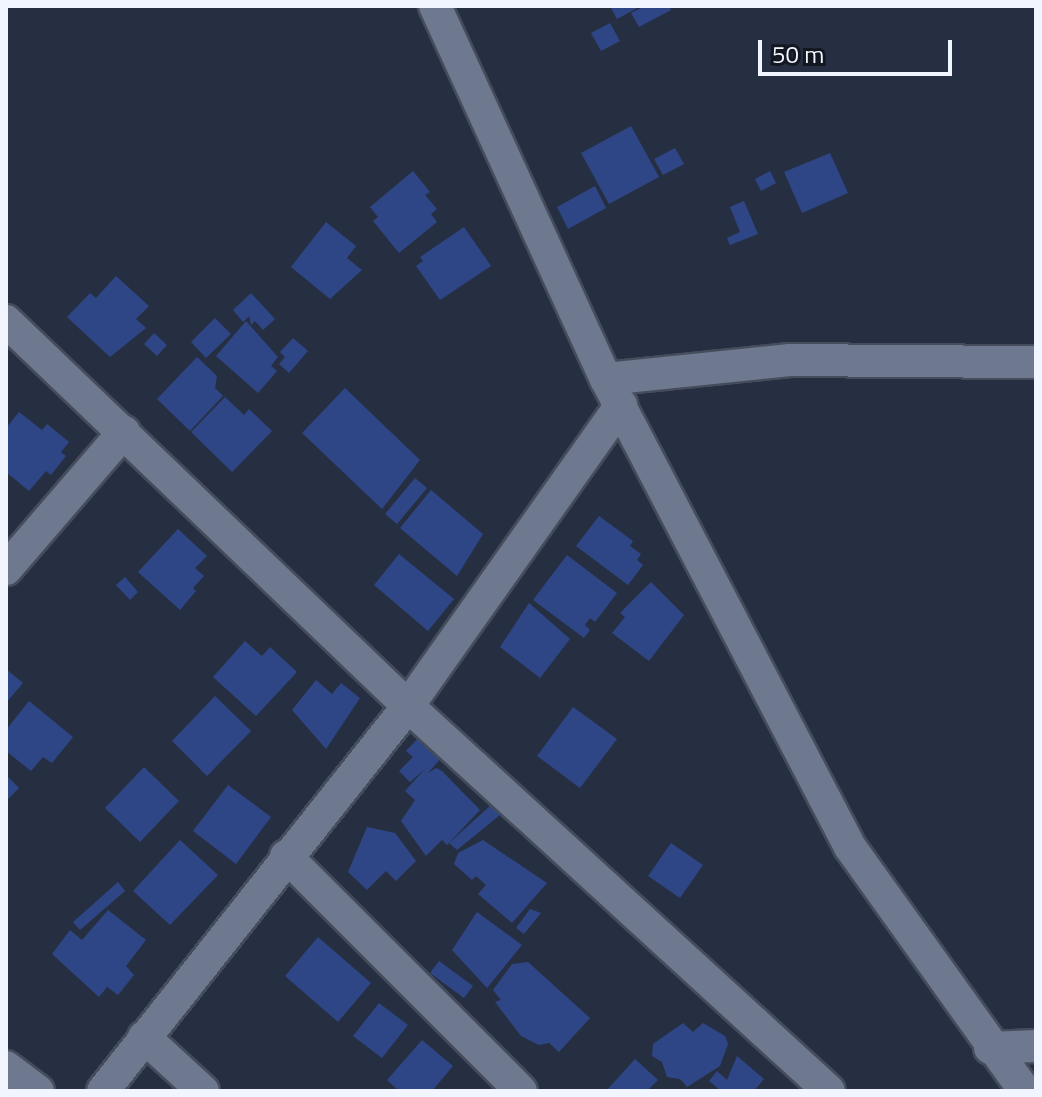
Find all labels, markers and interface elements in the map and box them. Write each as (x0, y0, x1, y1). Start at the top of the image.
scale bar (762, 24, 956, 74)
text: 50 m (772, 36, 824, 72)

